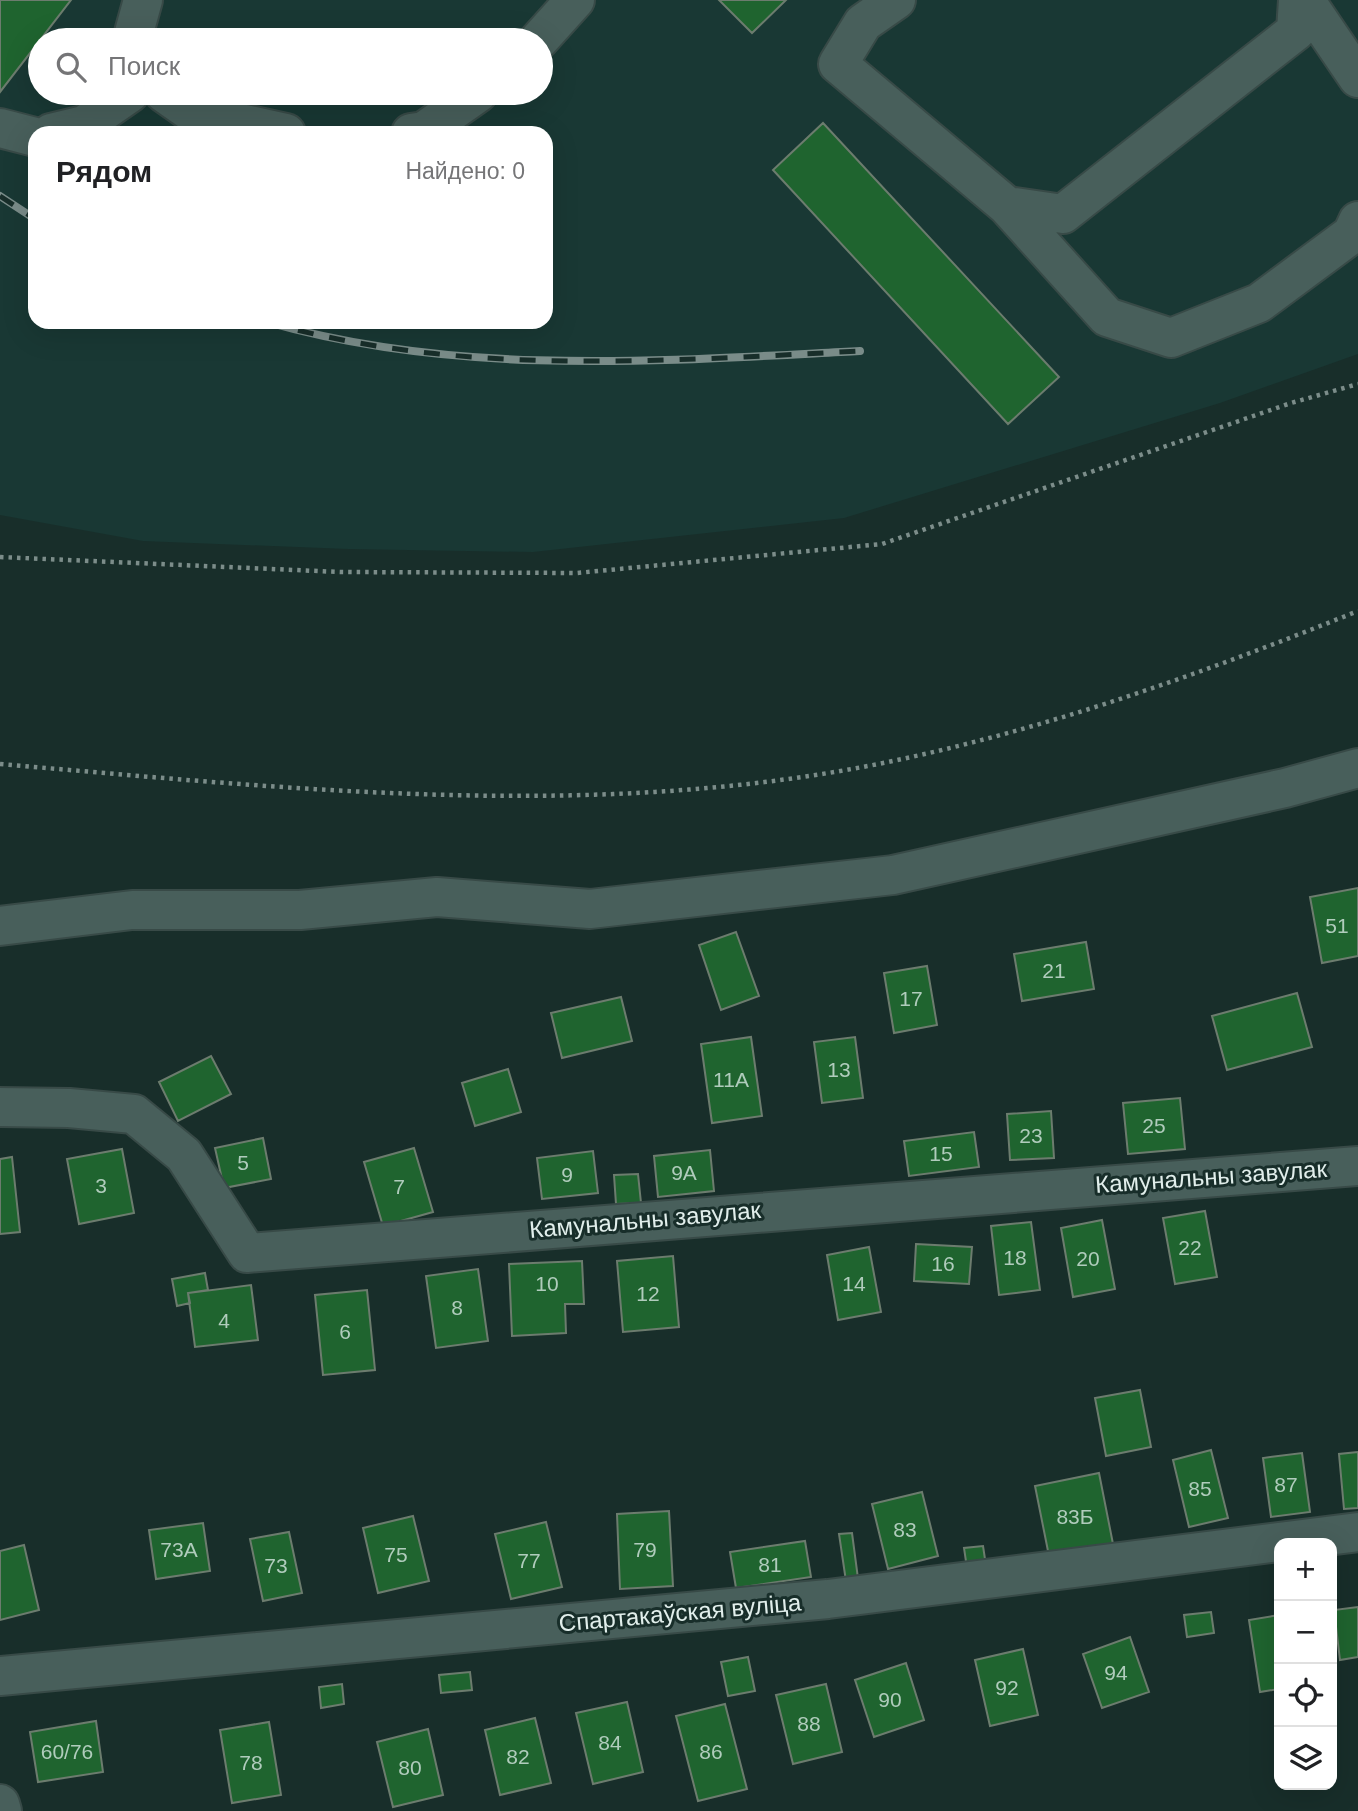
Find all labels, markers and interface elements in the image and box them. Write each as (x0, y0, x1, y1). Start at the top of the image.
search box (28, 28, 553, 105)
icon: search (52, 48, 90, 86)
text: Поиск (108, 51, 180, 81)
text: Рядом (56, 155, 152, 188)
text: Найдено: 0 (405, 158, 525, 184)
house number: 51 (1325, 914, 1349, 937)
house number: 21 (1042, 959, 1066, 982)
house number: 17 (899, 987, 923, 1010)
house number: 13 (827, 1058, 851, 1081)
house number: 11А (713, 1068, 749, 1091)
house number: 25 (1142, 1114, 1166, 1137)
house number: 23 (1019, 1124, 1043, 1147)
house number: 15 (929, 1142, 953, 1165)
house number: 5 (237, 1151, 249, 1174)
street label: Камунальны завулак (1094, 1155, 1328, 1198)
house number: 9А (671, 1161, 697, 1184)
house number: 9 (561, 1163, 573, 1186)
house number: 3 (95, 1174, 107, 1197)
house number: 7 (393, 1175, 405, 1198)
street label: Камунальны завулак (528, 1196, 762, 1243)
house number: 22 (1178, 1236, 1202, 1259)
house number: 18 (1003, 1246, 1027, 1269)
house number: 20 (1076, 1247, 1100, 1270)
house number: 16 (931, 1252, 955, 1275)
house number: 10 (535, 1272, 559, 1295)
house number: 14 (842, 1272, 866, 1295)
house number: 12 (636, 1282, 660, 1305)
house number: 8 (451, 1296, 463, 1319)
house number: 4 (218, 1309, 230, 1332)
house number: 6 (339, 1320, 351, 1343)
house number: 87 (1274, 1473, 1298, 1496)
house number: 85 (1188, 1477, 1212, 1500)
house number: 83Б (1056, 1505, 1094, 1528)
house number: 83 (893, 1518, 917, 1541)
house number: 73А (160, 1538, 198, 1561)
house number: 79 (633, 1538, 657, 1561)
map controls (1274, 1538, 1337, 1790)
button: + (1274, 1538, 1337, 1601)
house number: 75 (384, 1543, 408, 1566)
house number: 77 (517, 1549, 541, 1572)
house number: 81 (758, 1553, 782, 1576)
house number: 73 (264, 1554, 288, 1577)
street label: Спартакаўская вуліца (558, 1588, 803, 1637)
button: − (1274, 1601, 1337, 1664)
house number: 94 (1104, 1661, 1128, 1684)
button: locate (1274, 1664, 1337, 1727)
house number: 92 (995, 1676, 1019, 1699)
house number: 90 (878, 1688, 902, 1711)
house number: 88 (797, 1712, 821, 1735)
button: layers (1274, 1727, 1337, 1790)
house number: 84 (598, 1731, 622, 1754)
house number: 60/76 (41, 1740, 93, 1763)
house number: 86 (699, 1740, 723, 1763)
house number: 82 (506, 1745, 530, 1768)
house number: 78 (239, 1751, 263, 1774)
house number: 80 (398, 1756, 422, 1779)

